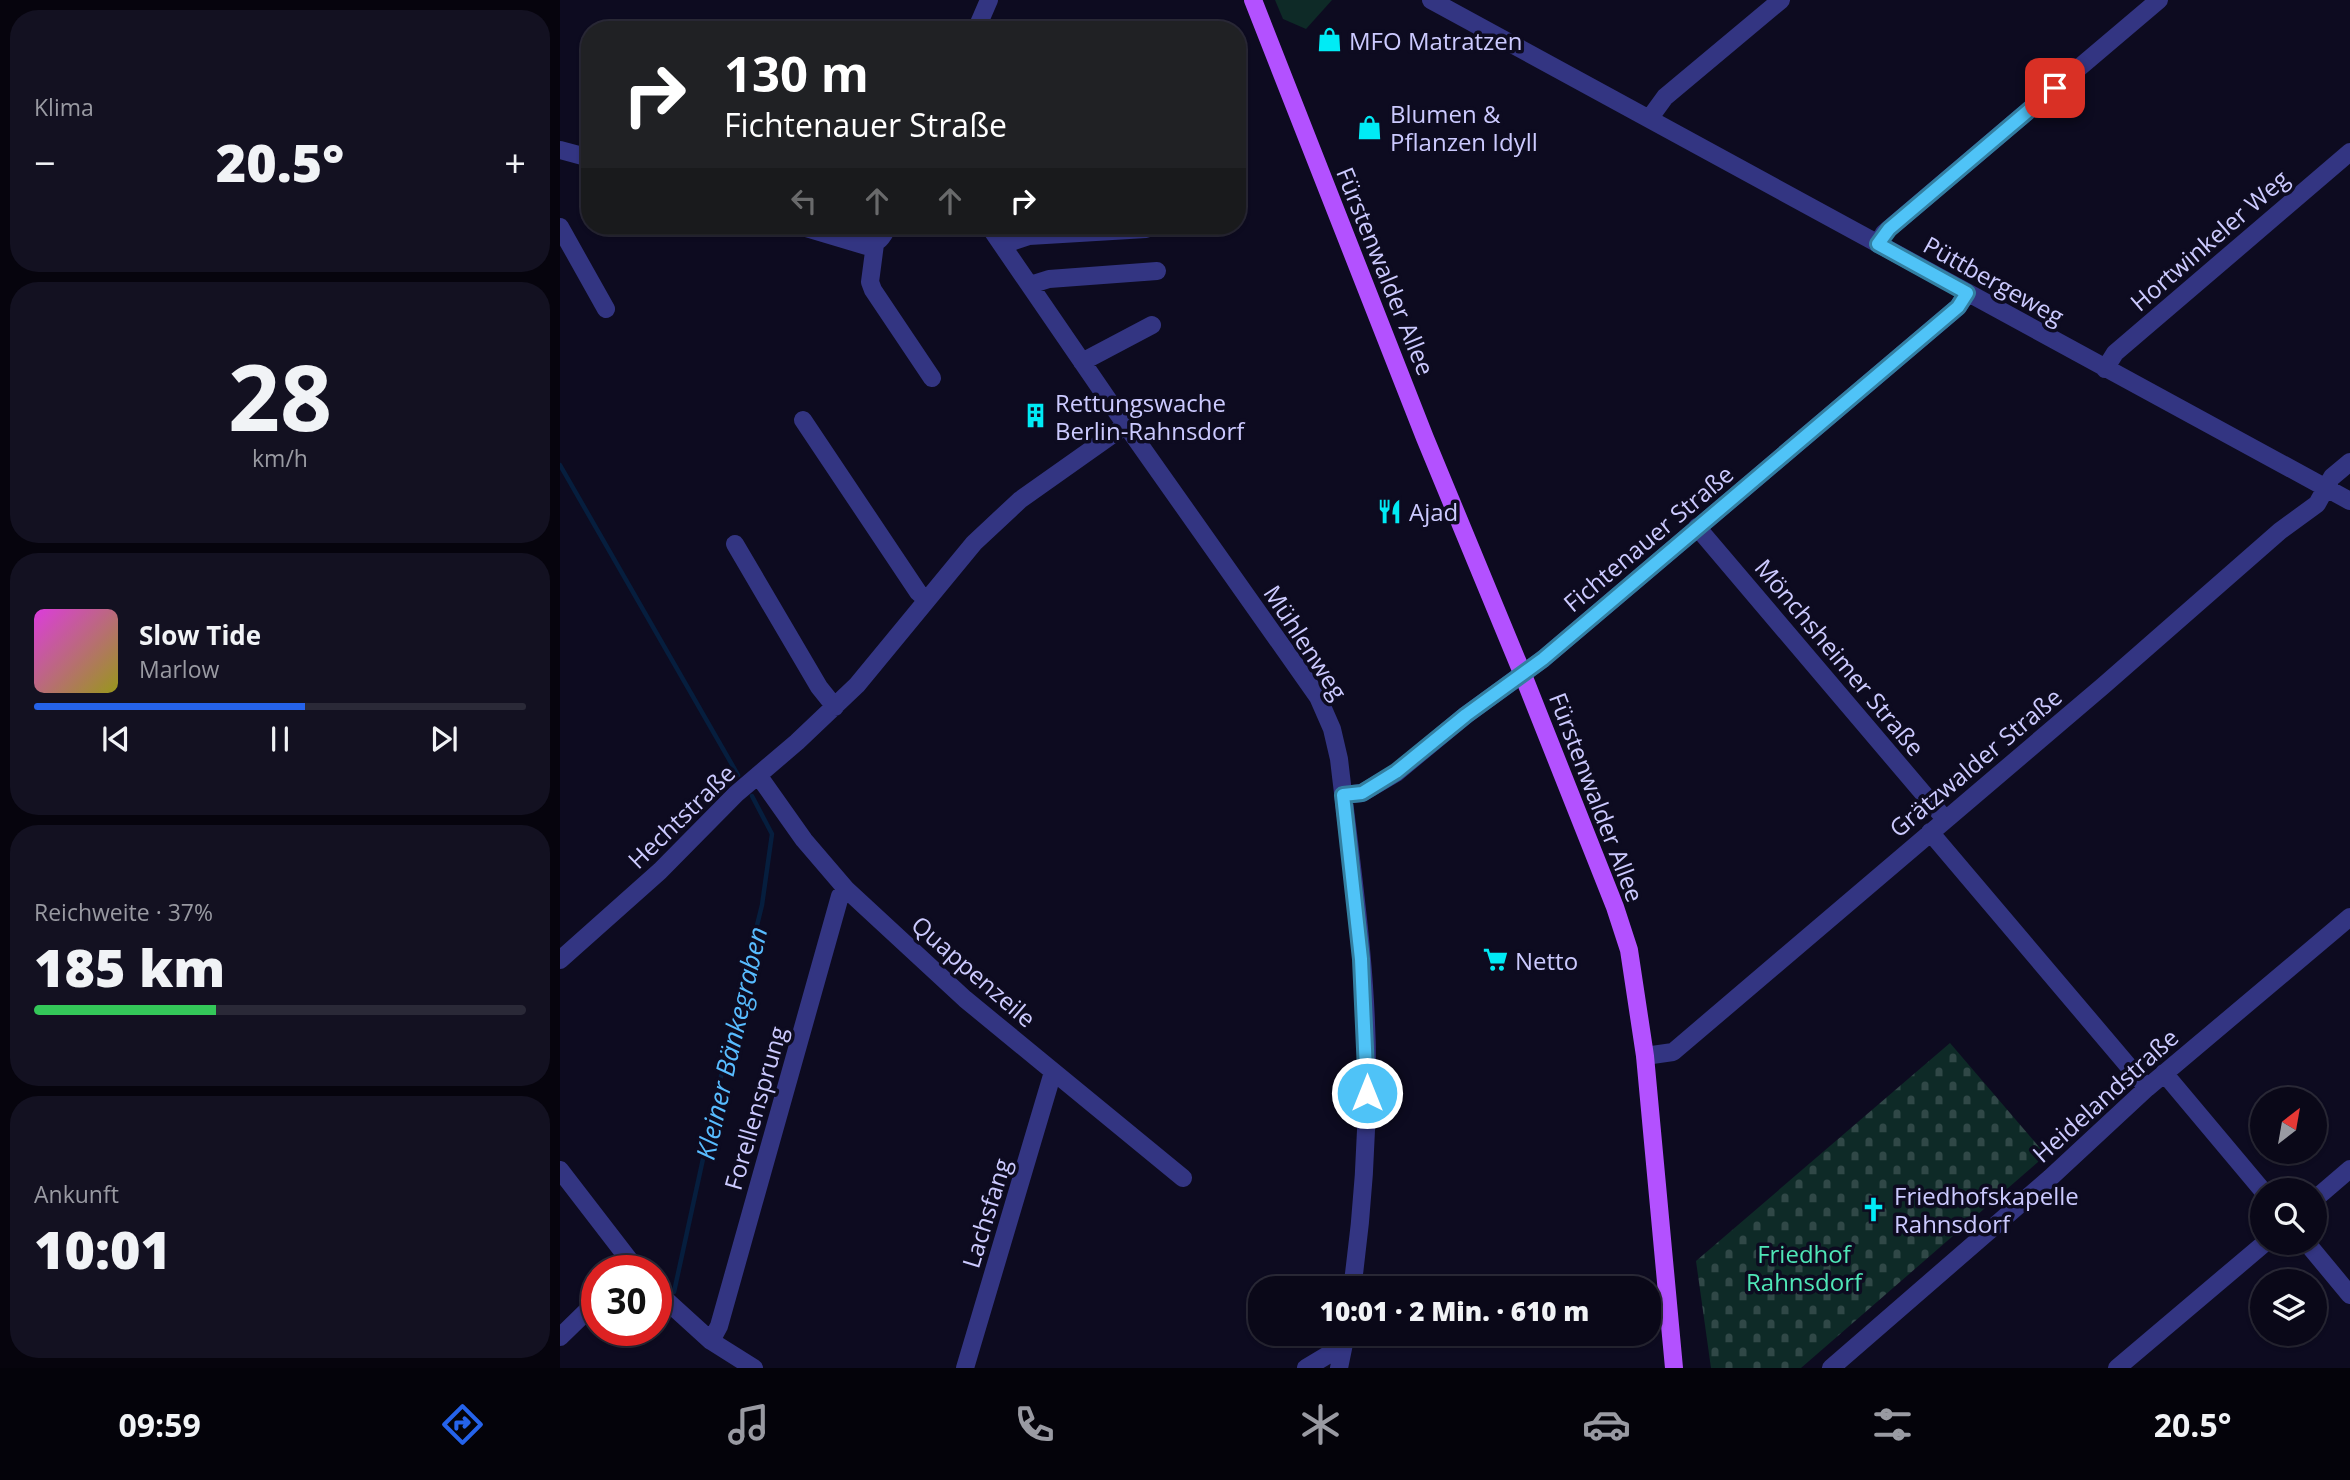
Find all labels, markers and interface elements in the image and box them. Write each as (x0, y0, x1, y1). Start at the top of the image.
place label: MFO Matratzen (1349, 24, 1523, 57)
shop icon: MFO Matratzen (1315, 26, 1343, 54)
text: 130 m (724, 40, 869, 106)
icon: right (609, 49, 700, 140)
pin (2025, 58, 2085, 118)
icon: arrive (2036, 69, 2074, 107)
text: Klima (34, 91, 94, 123)
place label: Blumen & Pflanzen Idyll (1390, 97, 1538, 158)
text: Fichtenauer Straße (724, 103, 1007, 146)
shop icon: Blumen & Pflanzen Idyll (1356, 113, 1384, 141)
text: 20.5° (216, 126, 344, 197)
text: − (34, 136, 56, 188)
text: + (504, 136, 526, 188)
street label: Fürstenwalder Allee (1329, 162, 1443, 380)
street label: Hortwinkeler Weg (2123, 162, 2295, 318)
icon: left (785, 182, 823, 220)
icon: ahead (858, 182, 896, 220)
icon: ahead (931, 182, 969, 220)
icon: right (1004, 182, 1042, 220)
street label: Püttbergeweg (1918, 228, 2070, 332)
text: 28 (228, 334, 332, 458)
place label: Rettungswache Berlin-Rahnsdorf (1055, 386, 1246, 447)
building icon: Rettungswache Berlin-Rahnsdorf (1021, 402, 1049, 430)
text: km/h (252, 442, 308, 474)
street label: Fichtenauer Straße (1556, 457, 1740, 619)
place label: Ajad (1409, 495, 1458, 528)
restaurant icon: Ajad (1375, 497, 1403, 525)
street label: Mönchsheimer Straße (1748, 552, 1932, 762)
street label: Mühlenweg (1257, 578, 1355, 706)
text: Slow Tide (139, 617, 261, 653)
text: Marlow (139, 653, 219, 685)
street label: Grätzwalder Straße (1882, 680, 2068, 844)
street label: Fürstenwalder Allee (1542, 688, 1652, 906)
icon: previous (97, 720, 135, 758)
icon: pause (261, 720, 299, 758)
icon: next (425, 720, 463, 758)
street label: Hechtstraße (620, 756, 742, 876)
text: Reichweite · 37% (34, 896, 213, 928)
street label: Quappenzeile (905, 908, 1043, 1034)
water label: Kleiner Bänkegraben (687, 923, 775, 1163)
text: 185 km (34, 931, 225, 1002)
place label: Netto (1515, 944, 1578, 977)
supermarket icon: Netto (1481, 946, 1509, 974)
street label: Heidelandstraße (2025, 1021, 2185, 1169)
street label: Forellensprung (716, 1022, 794, 1194)
position arrow (1330, 1056, 1404, 1130)
north arrow (2250, 1087, 2328, 1164)
map controls (2250, 1087, 2327, 1346)
street label: Lachsfang (954, 1154, 1018, 1272)
text: Ankunft (34, 1178, 119, 1210)
button: search (2250, 1178, 2327, 1255)
place label: Friedhofskapelle Rahnsdorf (1894, 1179, 2079, 1240)
church icon: Friedhofskapelle Rahnsdorf (1860, 1195, 1888, 1223)
text: 10:01 (34, 1213, 171, 1284)
park label: Friedhof Rahnsdorf (1746, 1237, 1864, 1298)
speed limit sign: 30 (581, 1255, 672, 1346)
button: layers (2250, 1269, 2327, 1346)
text: 10:01 · 2 Min. · 610 m (1320, 1293, 1589, 1329)
icon: directions (438, 1400, 487, 1449)
icon: music (724, 1400, 773, 1449)
icon: phone (1010, 1400, 1059, 1449)
icon: climate (1296, 1400, 1345, 1449)
icon: car (1582, 1400, 1631, 1449)
icon: filters (1868, 1400, 1917, 1449)
text: 09:59 (118, 1403, 201, 1446)
text: 20.5° (2154, 1403, 2231, 1446)

